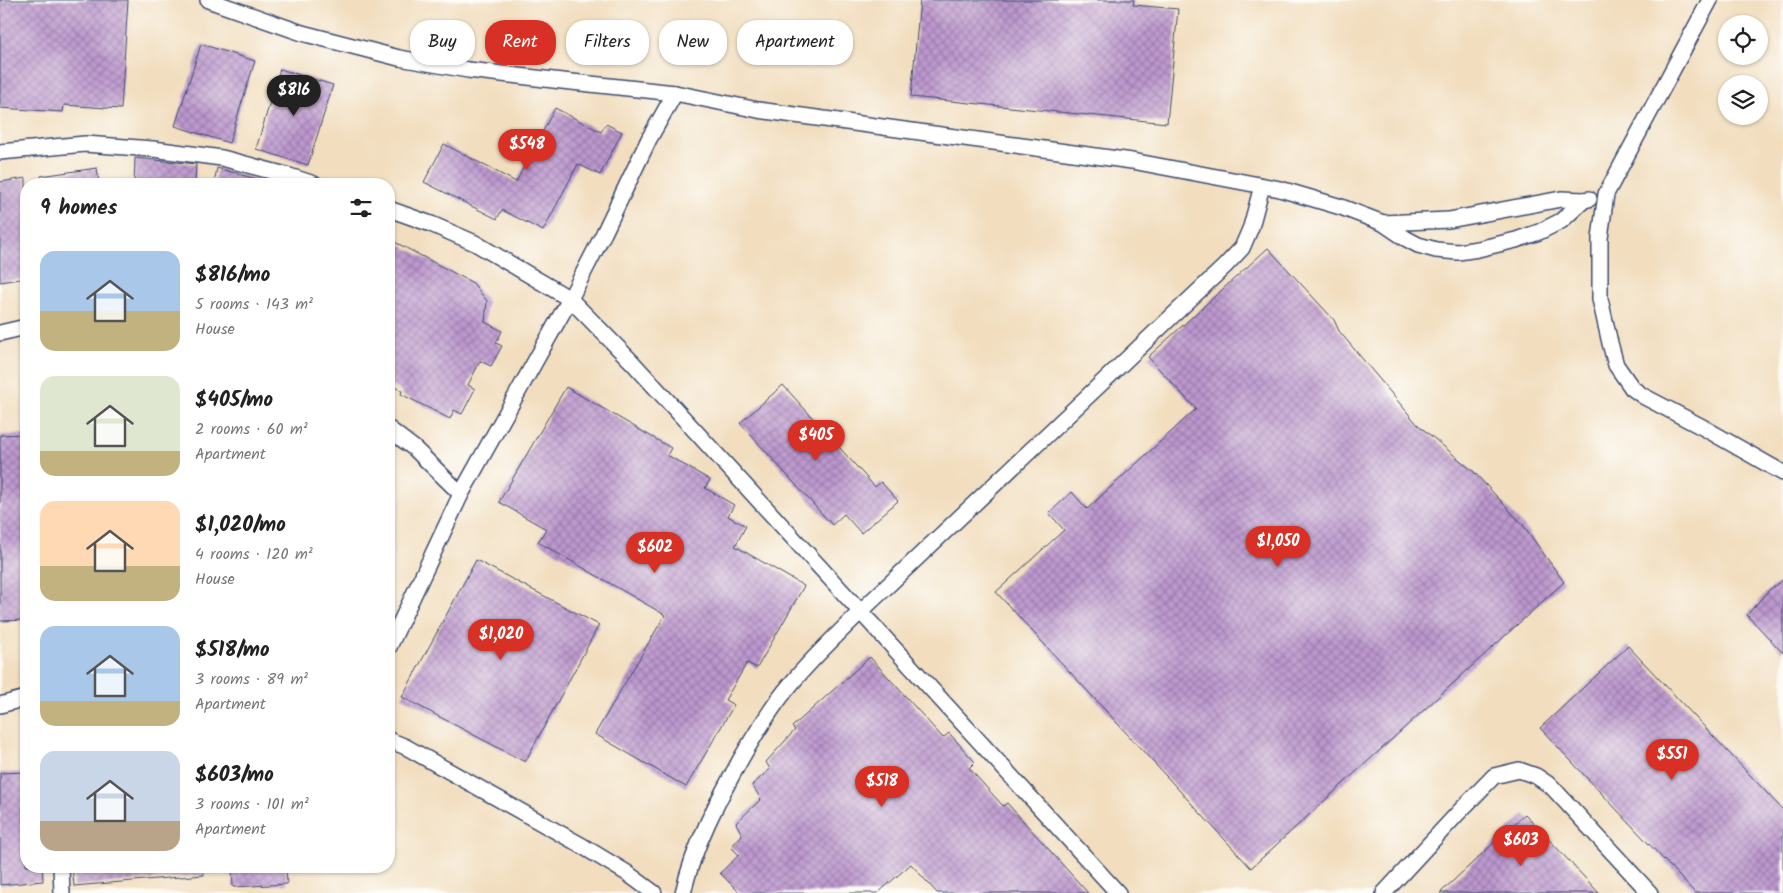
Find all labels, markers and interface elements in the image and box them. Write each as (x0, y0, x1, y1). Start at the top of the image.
map controls (1718, 15, 1768, 125)
button: locate (1718, 15, 1768, 65)
chip: Buy (410, 20, 475, 65)
chip: Rent (485, 20, 556, 65)
chip: Filters (566, 20, 649, 65)
chip: New (659, 20, 727, 65)
chip: Apartment (737, 20, 853, 65)
pin: $816 (264, 74, 324, 117)
button: layers (1718, 75, 1768, 125)
text: $816 (278, 78, 310, 103)
pin: $548 (497, 128, 557, 171)
text: $548 (509, 132, 545, 157)
text: 9 homes (40, 192, 117, 225)
icon: filters (347, 194, 375, 222)
text: $816/mo (195, 259, 270, 292)
icon: home (80, 271, 140, 331)
text: 5 rooms · 143 m² (195, 292, 313, 317)
text: House (195, 317, 235, 342)
text: $405/mo (195, 384, 273, 417)
icon: home (80, 396, 140, 456)
text: 2 rooms · 60 m² (195, 417, 308, 442)
pin: $405 (786, 420, 846, 462)
text: $405 (799, 423, 833, 448)
text: Apartment (195, 442, 266, 467)
text: $1,020/mo (195, 509, 286, 542)
icon: home (80, 521, 140, 581)
pin: $1,050 (1237, 526, 1319, 568)
text: $1,050 (1256, 529, 1300, 554)
pin: $602 (625, 532, 685, 574)
text: $602 (637, 535, 673, 560)
text: 4 rooms · 120 m² (195, 542, 313, 567)
text: House (195, 567, 235, 592)
pin: $1,020 (460, 618, 542, 661)
text: $1,020 (479, 622, 523, 647)
text: $518/mo (195, 634, 270, 667)
icon: home (80, 646, 140, 706)
text: 3 rooms · 89 m² (195, 667, 308, 692)
text: Apartment (195, 692, 266, 717)
pin: $551 (1642, 738, 1702, 781)
text: $551 (1657, 742, 1687, 767)
text: $603/mo (195, 759, 274, 792)
pin: $518 (852, 766, 912, 808)
text: $518 (866, 769, 898, 794)
icon: home (80, 771, 140, 831)
text: 3 rooms · 101 m² (195, 792, 309, 817)
text: Apartment (195, 817, 266, 842)
pin: $603 (1491, 824, 1551, 867)
text: $603 (1503, 828, 1539, 853)

